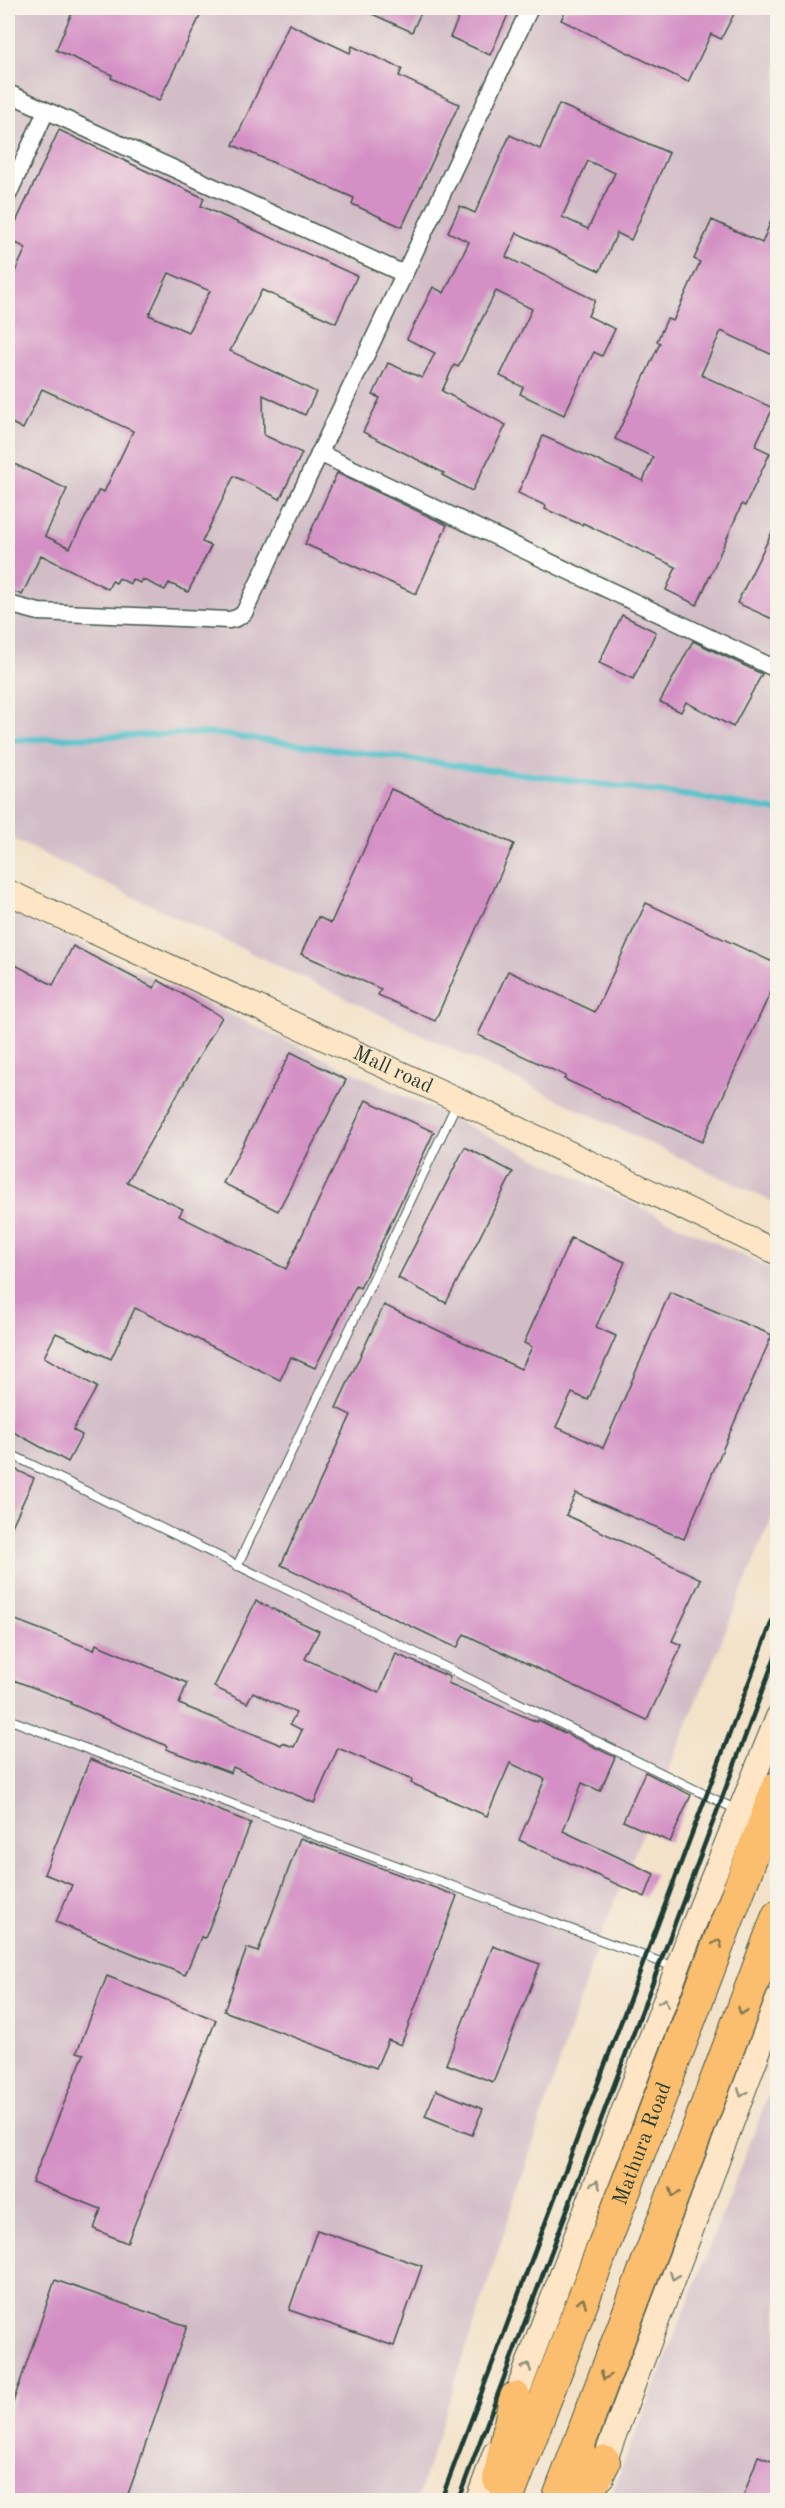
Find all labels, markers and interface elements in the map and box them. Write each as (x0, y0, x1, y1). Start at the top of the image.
street label: Mall road (350, 1042, 436, 1097)
one-way arrow (711, 1938, 723, 1949)
one-way arrow (657, 1997, 670, 2007)
one-way arrow (737, 2004, 749, 2015)
street label: Mathura Road (610, 2079, 675, 2208)
one-way arrow (737, 2087, 750, 2098)
one-way arrow (588, 2179, 601, 2190)
one-way arrow (668, 2187, 681, 2198)
one-way arrow (669, 2270, 681, 2281)
one-way arrow (575, 2297, 588, 2308)
one-way arrow (520, 2362, 532, 2373)
one-way arrow (600, 2369, 612, 2380)

